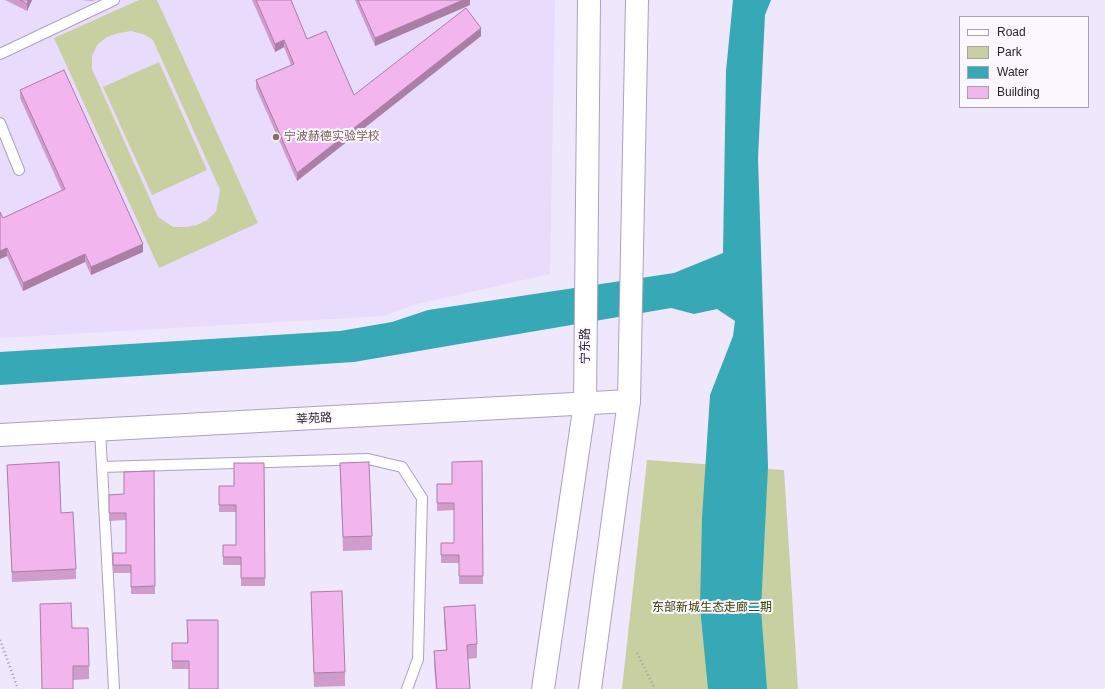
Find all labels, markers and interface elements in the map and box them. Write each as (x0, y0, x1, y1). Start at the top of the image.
legend (959, 16, 1089, 108)
text: Road (997, 25, 1026, 39)
text: Park (997, 45, 1022, 59)
text: Water (997, 65, 1029, 79)
text: Building (997, 85, 1040, 99)
place label: 宁波赫德实验学校 (284, 130, 380, 144)
marker: 宁波赫德实验学校 (271, 132, 281, 142)
street label: 宁东路 (579, 328, 593, 364)
street label: 莘苑路 (296, 411, 332, 427)
park label: 东部新城生态走廊二期 (652, 601, 772, 615)

